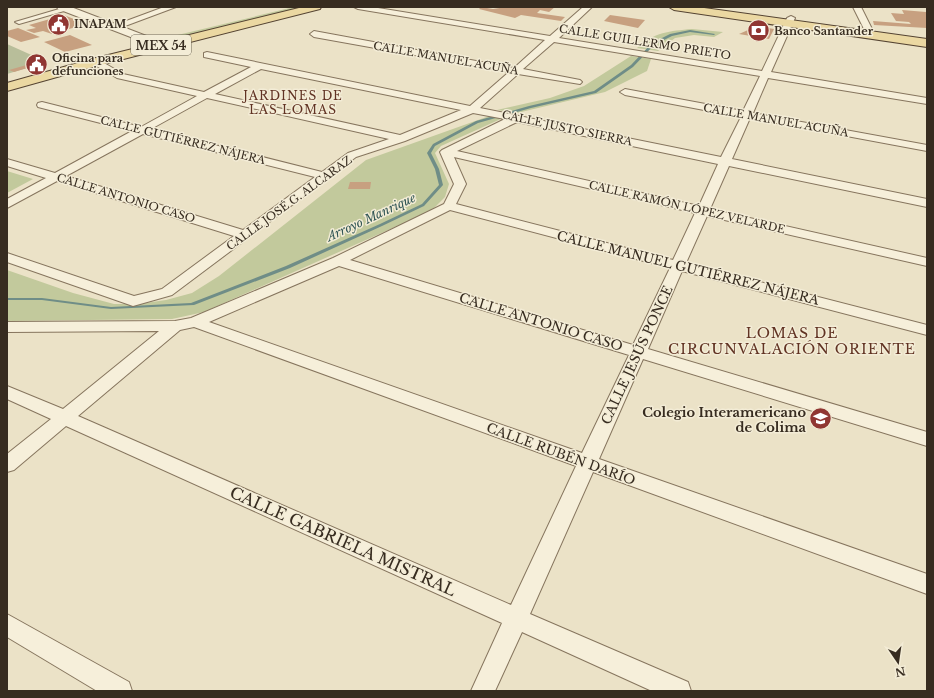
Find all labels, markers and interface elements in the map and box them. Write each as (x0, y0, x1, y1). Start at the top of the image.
public building icon: INAPAM (45, 11, 71, 37)
place label: INAPAM (74, 17, 127, 31)
bank icon: Banco Santander (746, 18, 772, 44)
street label: CALLE GUILLERMO PRIETO (558, 21, 732, 63)
place label: Banco Santander (774, 24, 874, 38)
road number: MEX 54 (131, 35, 191, 55)
street label: CALLE MANUEL ACUÑA (372, 38, 520, 78)
public building icon: Oficina para defunciones (23, 51, 49, 77)
place label: Oficina para defunciones (52, 51, 124, 78)
district label: JARDINES DE LAS LOMAS (241, 88, 343, 117)
street label: CALLE MANUEL ACUÑA (702, 100, 850, 140)
street label: CALLE JUSTO SIERRA (501, 107, 634, 149)
street label: CALLE GUTIÉRREZ NÁJERA (99, 113, 267, 167)
street label: CALLE JOSÉ G. ALCARAZ (223, 153, 355, 253)
street label: CALLE ANTONIO CASO (55, 170, 197, 226)
street label: CALLE RAMÓN LÓPEZ VELARDE (587, 178, 787, 236)
water label: Arroyo Manrique (322, 190, 418, 245)
street label: CALLE MANUEL GUTIÉRREZ NÁJERA (555, 227, 822, 309)
street label: CALLE JESÚS PONCE (597, 283, 677, 427)
street label: CALLE ANTONIO CASO (457, 289, 625, 355)
district label: LOMAS DE CIRCUNVALACIÓN ORIENTE (668, 324, 916, 358)
place label: Colegio Interamericano de Colima (642, 404, 807, 436)
school or university icon: Colegio Interamericano de Colima (808, 406, 834, 432)
street label: CALLE RUBÉN DARÍO (484, 419, 638, 489)
street label: CALLE GABRIELA MISTRAL (227, 482, 459, 600)
north arrow (878, 642, 918, 682)
text: N (893, 664, 907, 680)

